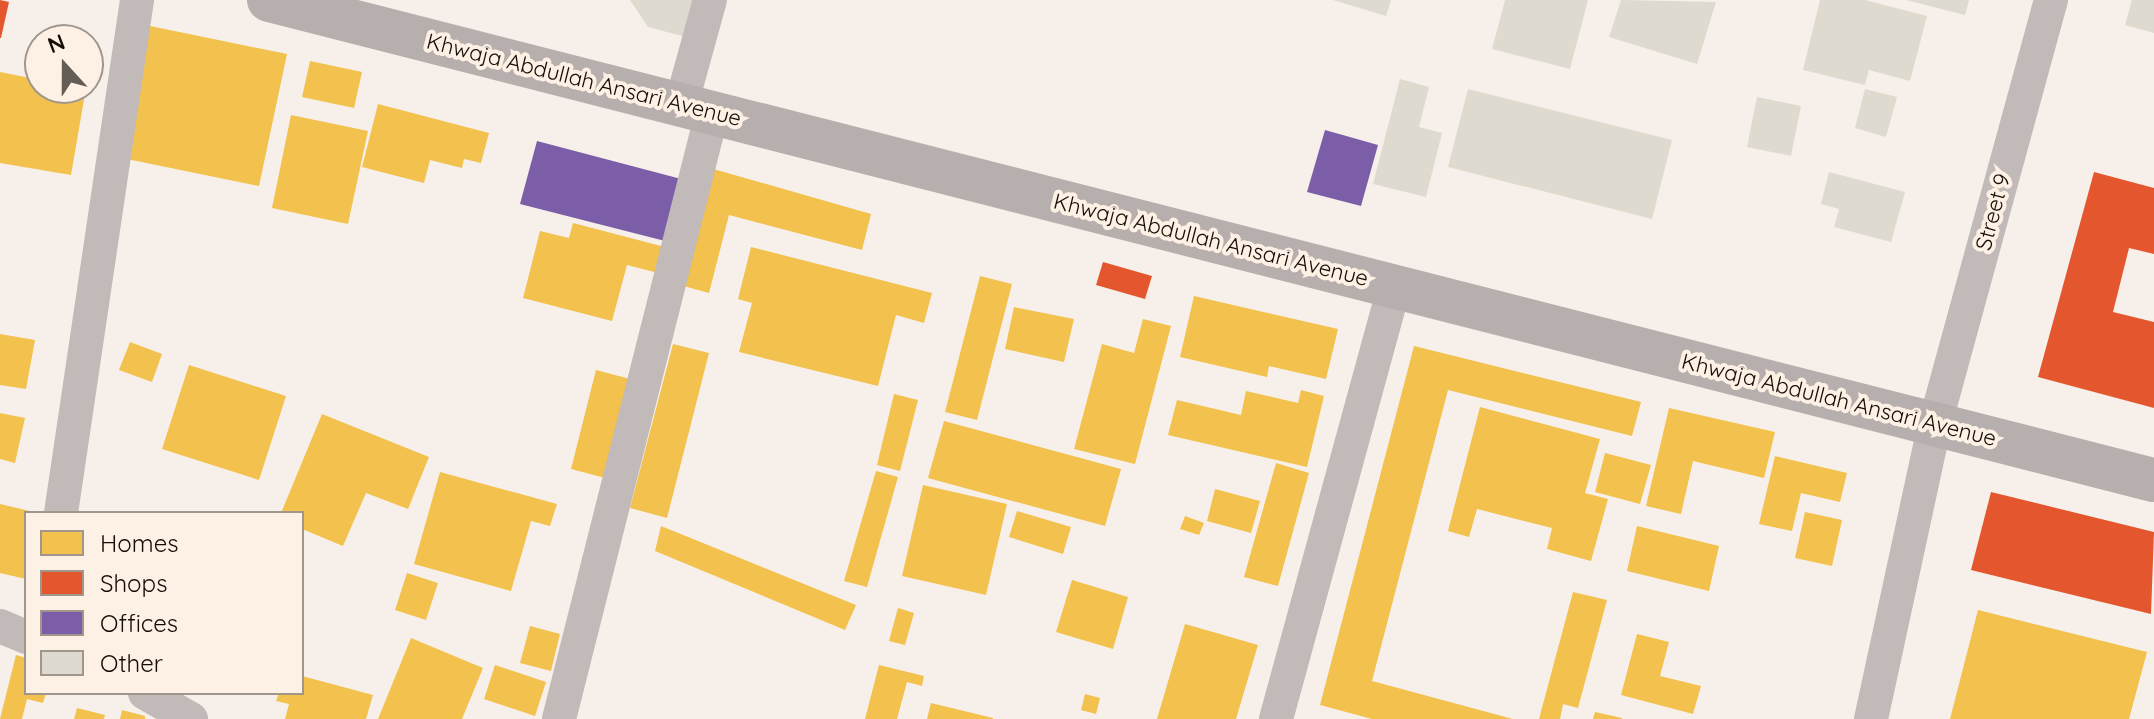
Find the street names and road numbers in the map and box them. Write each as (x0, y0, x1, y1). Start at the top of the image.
street label: Khwaja Abdullah Ansari Avenue (424, 28, 744, 132)
street label: Street 9 (1970, 171, 2016, 253)
street label: Khwaja Abdullah Ansari Avenue (1051, 188, 1371, 292)
street label: Khwaja Abdullah Ansari Avenue (1679, 348, 1999, 452)

